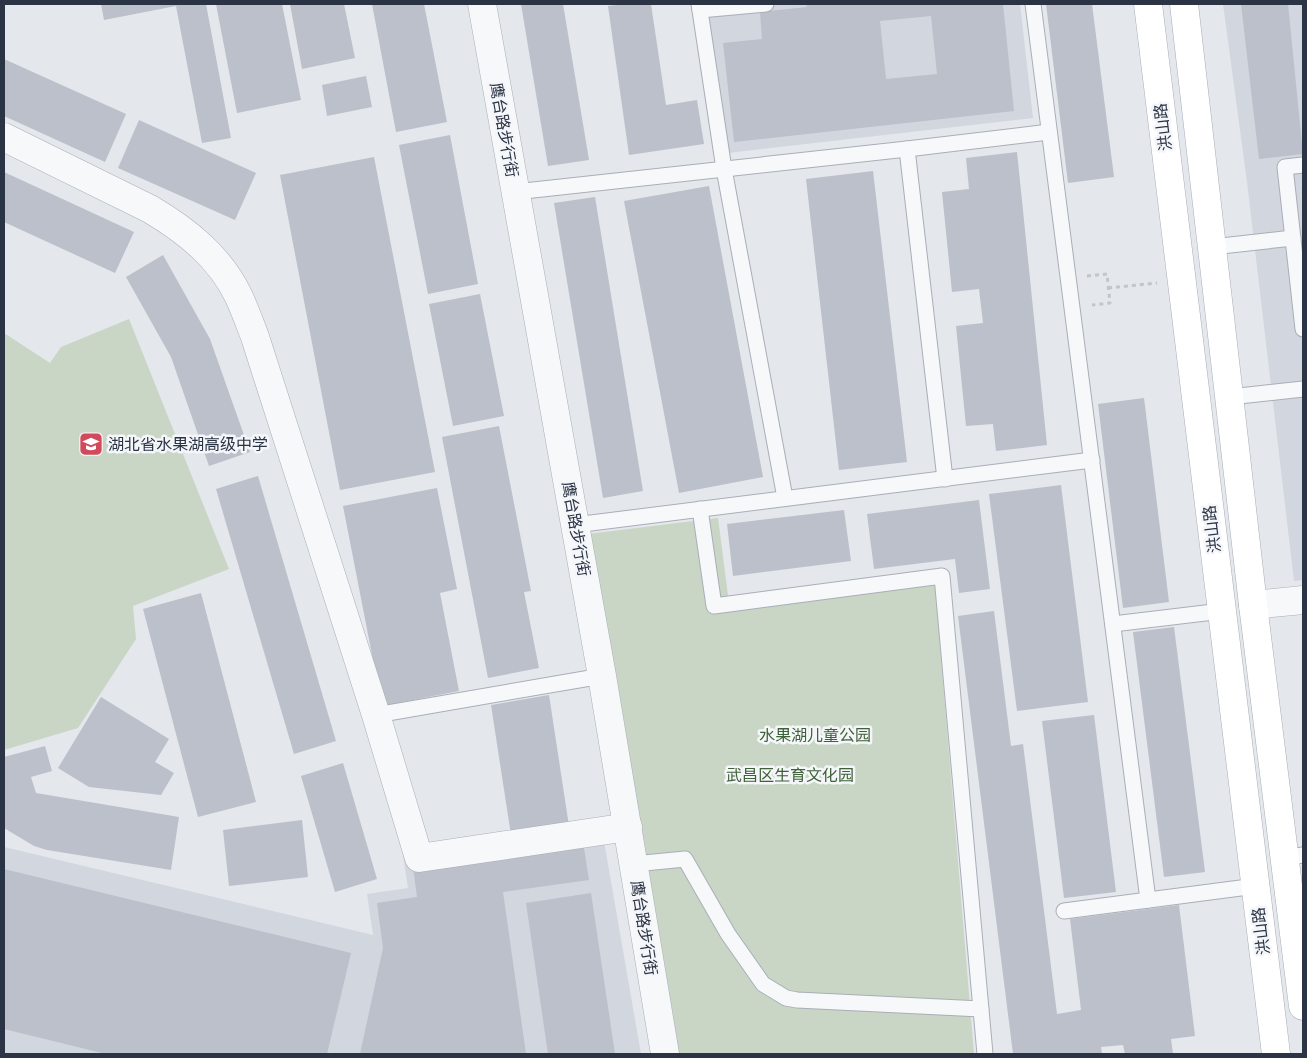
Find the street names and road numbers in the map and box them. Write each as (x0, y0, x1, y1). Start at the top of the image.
street label: 鹰台路步行街 (486, 81, 522, 179)
street label: 洪山路 (1151, 102, 1175, 152)
street label: 鹰台路步行街 (558, 480, 594, 578)
street label: 洪山路 (1200, 504, 1224, 554)
street label: 鹰台路步行街 (627, 879, 661, 977)
street label: 洪山路 (1249, 906, 1273, 956)

